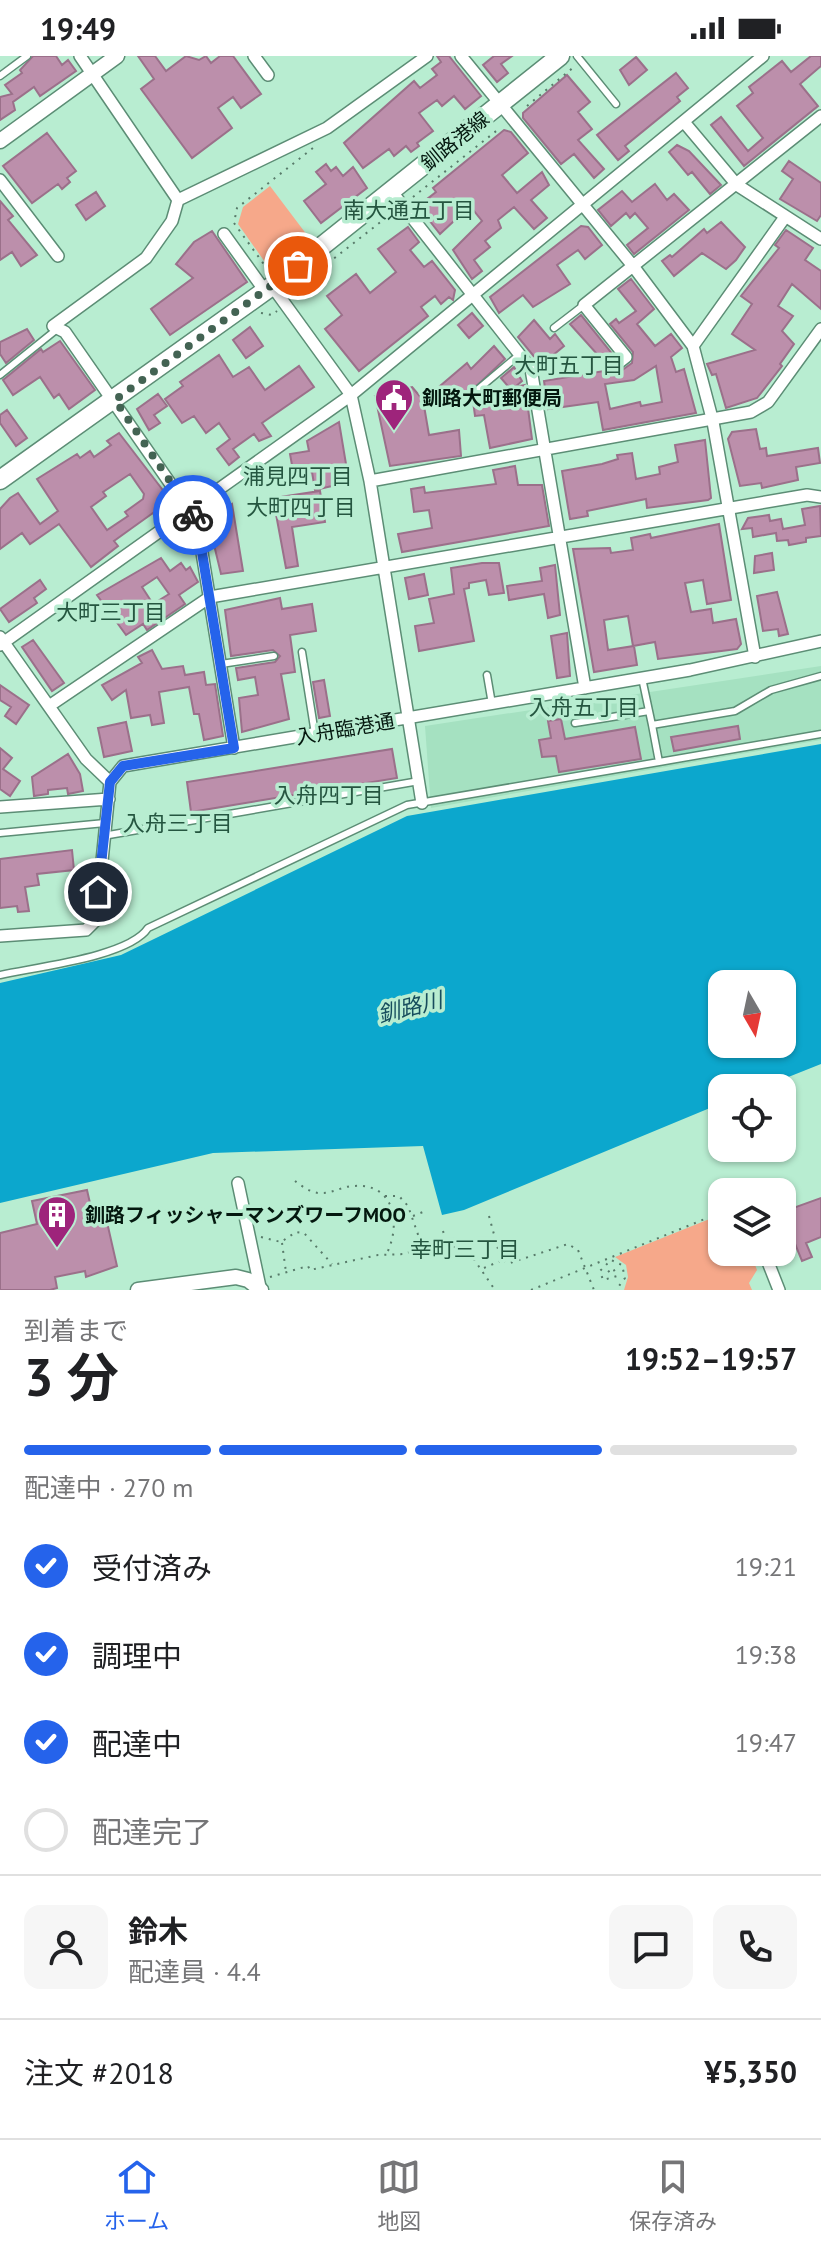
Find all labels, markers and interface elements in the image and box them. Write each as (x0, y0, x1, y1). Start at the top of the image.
text: 19:49 (40, 9, 116, 48)
street label: 釧路港線 (416, 106, 494, 176)
district label: 南大通五丁目 (343, 196, 475, 224)
pin (264, 232, 332, 300)
icon: bag (276, 244, 320, 288)
district label: 大町五丁目 (514, 351, 624, 379)
public building icon: 釧路大町郵便局 (373, 377, 415, 432)
place label: 釧路大町郵便局 (422, 385, 562, 411)
district label: 浦見四丁目 (243, 462, 353, 490)
courier (153, 475, 233, 555)
icon: bike (171, 493, 215, 537)
district label: 大町四丁目 (246, 493, 356, 521)
district label: 大町三丁目 (56, 598, 166, 626)
district label: 入舟五丁目 (529, 693, 639, 721)
street label: 入舟臨港通 (294, 708, 396, 750)
district label: 入舟四丁目 (274, 781, 384, 809)
district label: 入舟三丁目 (123, 809, 233, 837)
pin (64, 858, 132, 926)
icon: home (76, 870, 120, 914)
north arrow (708, 970, 796, 1058)
map controls (708, 970, 796, 1266)
water label: 釧路川 (375, 985, 447, 1029)
button: locate (708, 1074, 796, 1162)
button: layers (708, 1178, 796, 1266)
building icon: 釧路フィッシャーマンズワーフMOO (36, 1194, 78, 1249)
place label: 釧路フィッシャーマンズワーフMOO (85, 1202, 406, 1228)
district label: 幸町三丁目 (410, 1235, 520, 1263)
text: 到着まで (24, 1314, 128, 1347)
text: 19:52–19:57 (625, 1339, 797, 1378)
text: 3 分 (24, 1343, 119, 1410)
text: 配達中 · 270 m (24, 1471, 193, 1504)
icon: check (24, 1544, 68, 1588)
text: 受付済み (92, 1548, 212, 1587)
text: 19:21 (735, 1550, 797, 1583)
icon: check (24, 1632, 68, 1676)
text: 調理中 (92, 1636, 182, 1675)
text: 19:38 (735, 1638, 797, 1671)
icon: check (24, 1720, 68, 1764)
text: 配達中 (92, 1724, 182, 1763)
text: 19:47 (735, 1726, 797, 1759)
text: 配達完了 (92, 1812, 212, 1851)
button: person (24, 1905, 108, 1989)
button: chat (609, 1905, 693, 1989)
button: phone (713, 1905, 797, 1989)
text: 鈴木 (128, 1911, 188, 1950)
text: 配達員 · 4.4 (128, 1955, 261, 1988)
text: ¥5,350 (704, 2052, 797, 2091)
text: 注文 #2018 (24, 2053, 174, 2092)
tab: ホーム (104, 2155, 169, 2235)
tab: 地図 (377, 2155, 421, 2235)
tab: 保存済み (629, 2155, 717, 2235)

